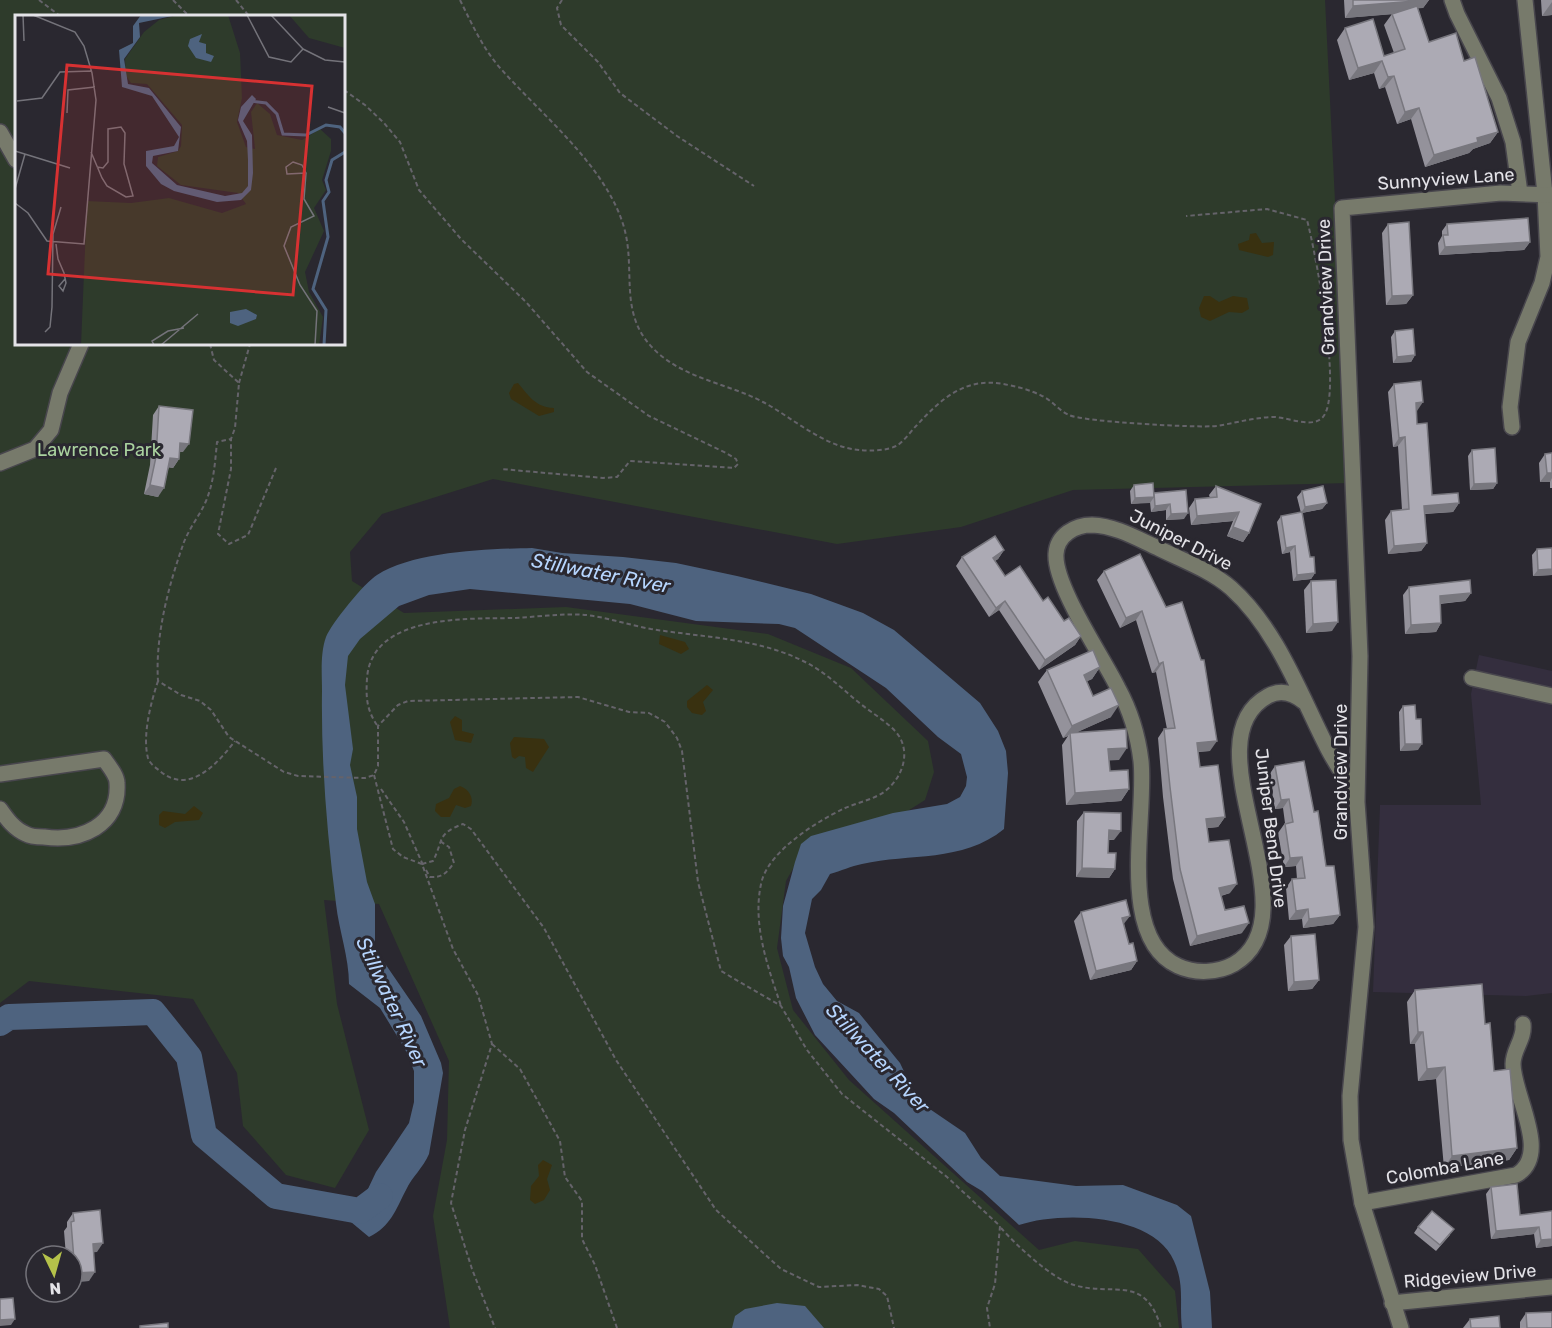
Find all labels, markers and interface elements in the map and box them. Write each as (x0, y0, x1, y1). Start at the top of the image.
inset map (15, 15, 345, 345)
street label: Sunnyview Lane (1377, 163, 1515, 195)
street label: Grandview Drive (1313, 218, 1339, 356)
park label: Lawrence Park (37, 439, 162, 461)
street label: Juniper Drive (1126, 505, 1236, 575)
water label: Stillwater River (530, 548, 674, 598)
street label: Grandview Drive (1330, 704, 1352, 840)
street label: Juniper Bend Drive (1250, 747, 1292, 909)
water label: Stillwater River (351, 933, 433, 1072)
water label: Stillwater River (821, 998, 936, 1119)
street label: Colomba Lane (1384, 1147, 1506, 1189)
north arrow (24, 1244, 84, 1304)
street label: Ridgeview Drive (1403, 1259, 1537, 1293)
text: N (49, 1278, 62, 1298)

